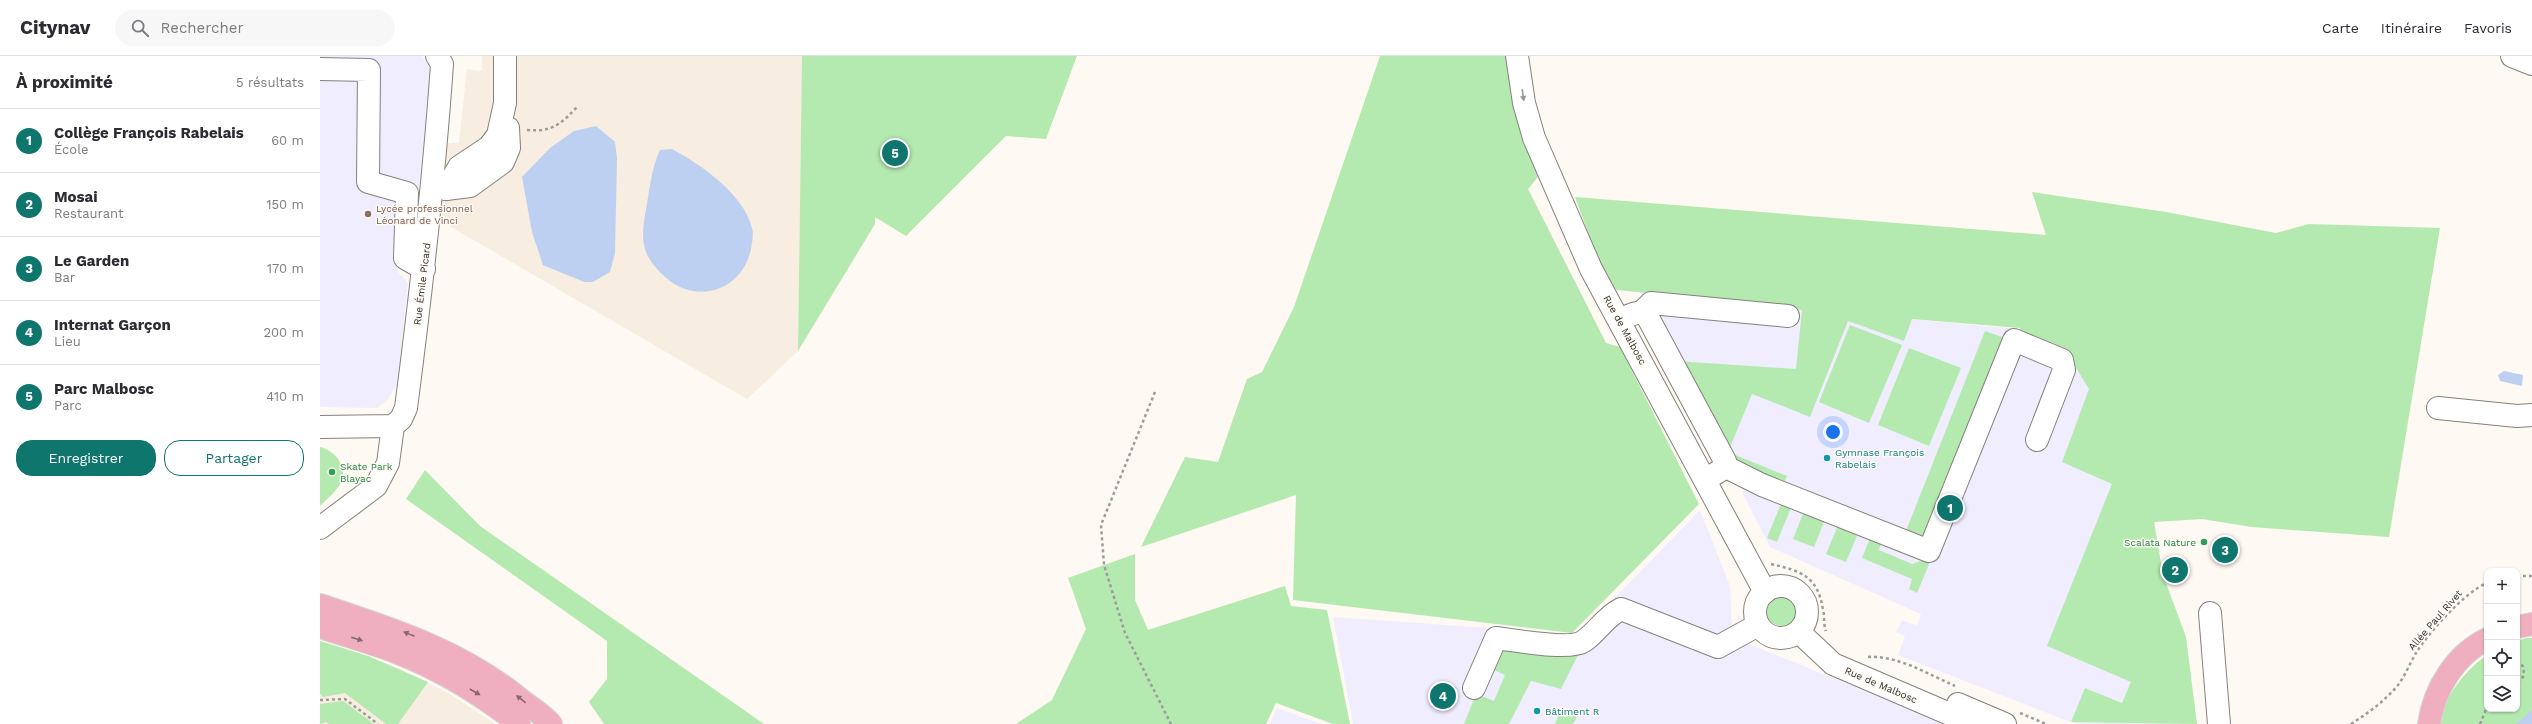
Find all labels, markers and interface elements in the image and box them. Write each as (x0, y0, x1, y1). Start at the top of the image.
search box (115, 10, 395, 46)
text: Citynav (20, 16, 91, 39)
icon: search (129, 17, 151, 39)
text: Rechercher (161, 19, 244, 37)
text: Carte (2322, 20, 2359, 36)
text: Itinéraire (2381, 20, 2442, 36)
text: Favoris (2464, 20, 2512, 36)
text: À proximité (16, 72, 113, 92)
text: 5 résultats (236, 75, 304, 90)
one-way arrow (1520, 89, 1526, 101)
text: Collège François Rabelais (54, 124, 244, 142)
text: 1 (26, 133, 32, 148)
text: 60 m (271, 133, 304, 148)
pin: 5 (882, 138, 908, 168)
text: École (54, 142, 89, 157)
text: Mosai (54, 188, 98, 206)
text: 2 (25, 197, 33, 212)
text: 150 m (266, 197, 304, 212)
place label: Lycée professionnel Léonard de Vinci (376, 203, 473, 226)
text: Restaurant (54, 206, 124, 221)
marker: Lycée professionnel Léonard de Vinci (363, 209, 373, 219)
street label: Rue Émile Picard (411, 242, 433, 326)
text: Le Garden (54, 252, 129, 270)
text: 3 (25, 261, 33, 276)
text: 170 m (267, 261, 304, 276)
text: Bar (54, 270, 75, 285)
street label: Rue de Malbosc (1601, 293, 1649, 367)
text: Internat Garçon (54, 316, 171, 334)
text: 4 (25, 325, 33, 340)
text: 200 m (263, 325, 304, 340)
text: Lieu (54, 334, 81, 349)
text: Parc Malbosc (54, 380, 154, 398)
text: 5 (25, 389, 33, 404)
text: 410 m (266, 389, 304, 404)
text: Parc (54, 398, 82, 413)
your location (1823, 422, 1843, 442)
button: Enregistrer (16, 440, 156, 476)
button: Partager (164, 440, 304, 476)
place label: Gymnase François Rabelais (1835, 447, 1924, 470)
marker: Gymnase François Rabelais (1822, 453, 1832, 463)
place label: Skate Park Blayac (340, 461, 393, 484)
marker: Skate Park Blayac (327, 467, 337, 477)
pin: 1 (1937, 493, 1963, 523)
pin: 3 (2212, 535, 2238, 565)
place label: Scalata Nature (2124, 537, 2196, 548)
marker: Scalata Nature (2199, 537, 2209, 547)
pin: 2 (2162, 555, 2188, 585)
map controls (2484, 568, 2520, 712)
button: + (2484, 568, 2520, 604)
street label: Allée Paul Rivet (2406, 587, 2465, 652)
button: − (2484, 604, 2520, 640)
one-way arrow (402, 631, 414, 637)
one-way arrow (351, 637, 363, 643)
button: locate (2484, 640, 2520, 676)
street label: Rue de Malbosc (1843, 665, 1919, 705)
button: layers (2484, 676, 2520, 712)
pin: 4 (1430, 681, 1456, 711)
one-way arrow (470, 689, 481, 696)
one-way arrow (515, 695, 526, 703)
marker: Bâtiment R (1532, 706, 1542, 716)
place label: Bâtiment R (1545, 706, 1600, 717)

